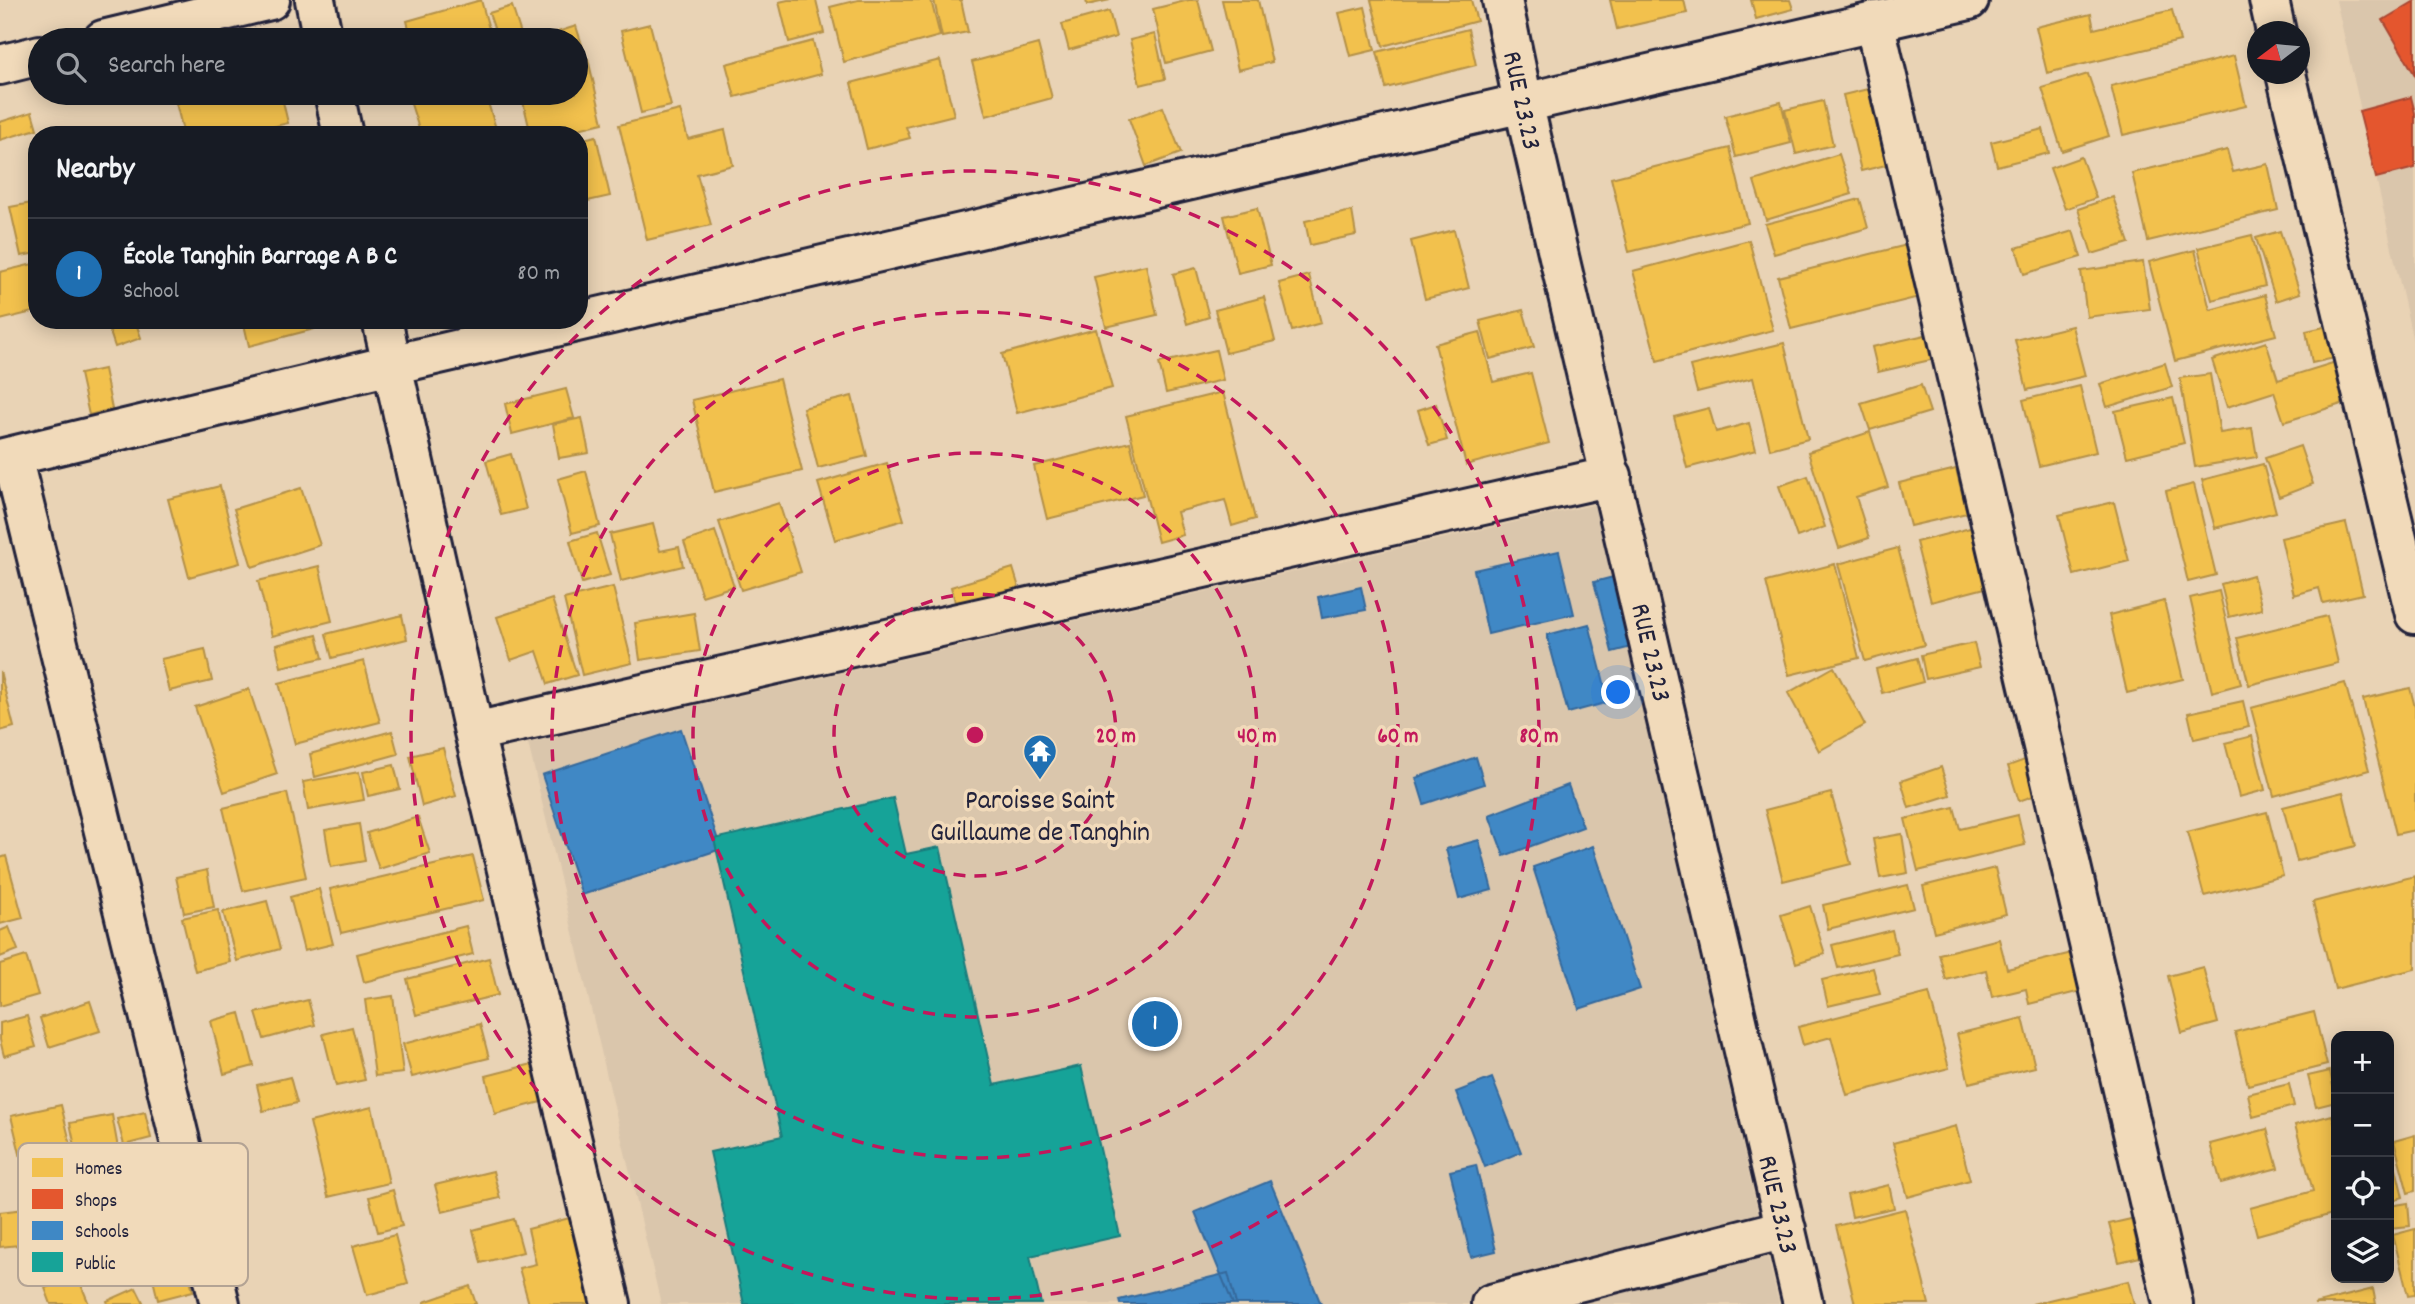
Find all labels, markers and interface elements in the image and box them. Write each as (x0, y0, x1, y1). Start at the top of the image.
north arrow (2247, 21, 2310, 84)
search box (28, 28, 588, 105)
icon: search (52, 48, 90, 86)
text: Search here (108, 48, 226, 85)
street label: RUE 23.23 (1489, 48, 1549, 154)
text: Nearby (56, 150, 134, 193)
text: École Tanghin Barrage A B C (123, 239, 397, 276)
text: 1 (76, 258, 82, 291)
text: 80 m (517, 258, 560, 291)
text: School (123, 276, 179, 309)
street label: RUE 23.23 (1617, 600, 1679, 706)
your location (1601, 675, 1635, 709)
centre of rings (963, 723, 987, 747)
text: 20 m (1096, 723, 1136, 753)
text: 40 m (1237, 723, 1277, 753)
text: 60 m (1378, 723, 1418, 753)
text: 80 m (1519, 723, 1559, 753)
temple icon: Paroisse Saint Guillaume de Tanghin (1021, 732, 1059, 781)
place label: Paroisse Saint Guillaume de Tanghin (930, 783, 1150, 855)
pin: 1 (1132, 998, 1178, 1050)
map controls (2331, 1031, 2394, 1283)
button: + (2331, 1031, 2394, 1094)
button: − (2331, 1094, 2394, 1157)
legend (18, 1143, 248, 1286)
street label: RUE 23.23 (1744, 1152, 1806, 1258)
text: Homes (75, 1157, 123, 1184)
button: locate (2331, 1157, 2394, 1220)
text: Shops (75, 1189, 117, 1216)
text: Schools (75, 1220, 129, 1247)
button: layers (2331, 1220, 2394, 1283)
text: Public (75, 1252, 116, 1279)

